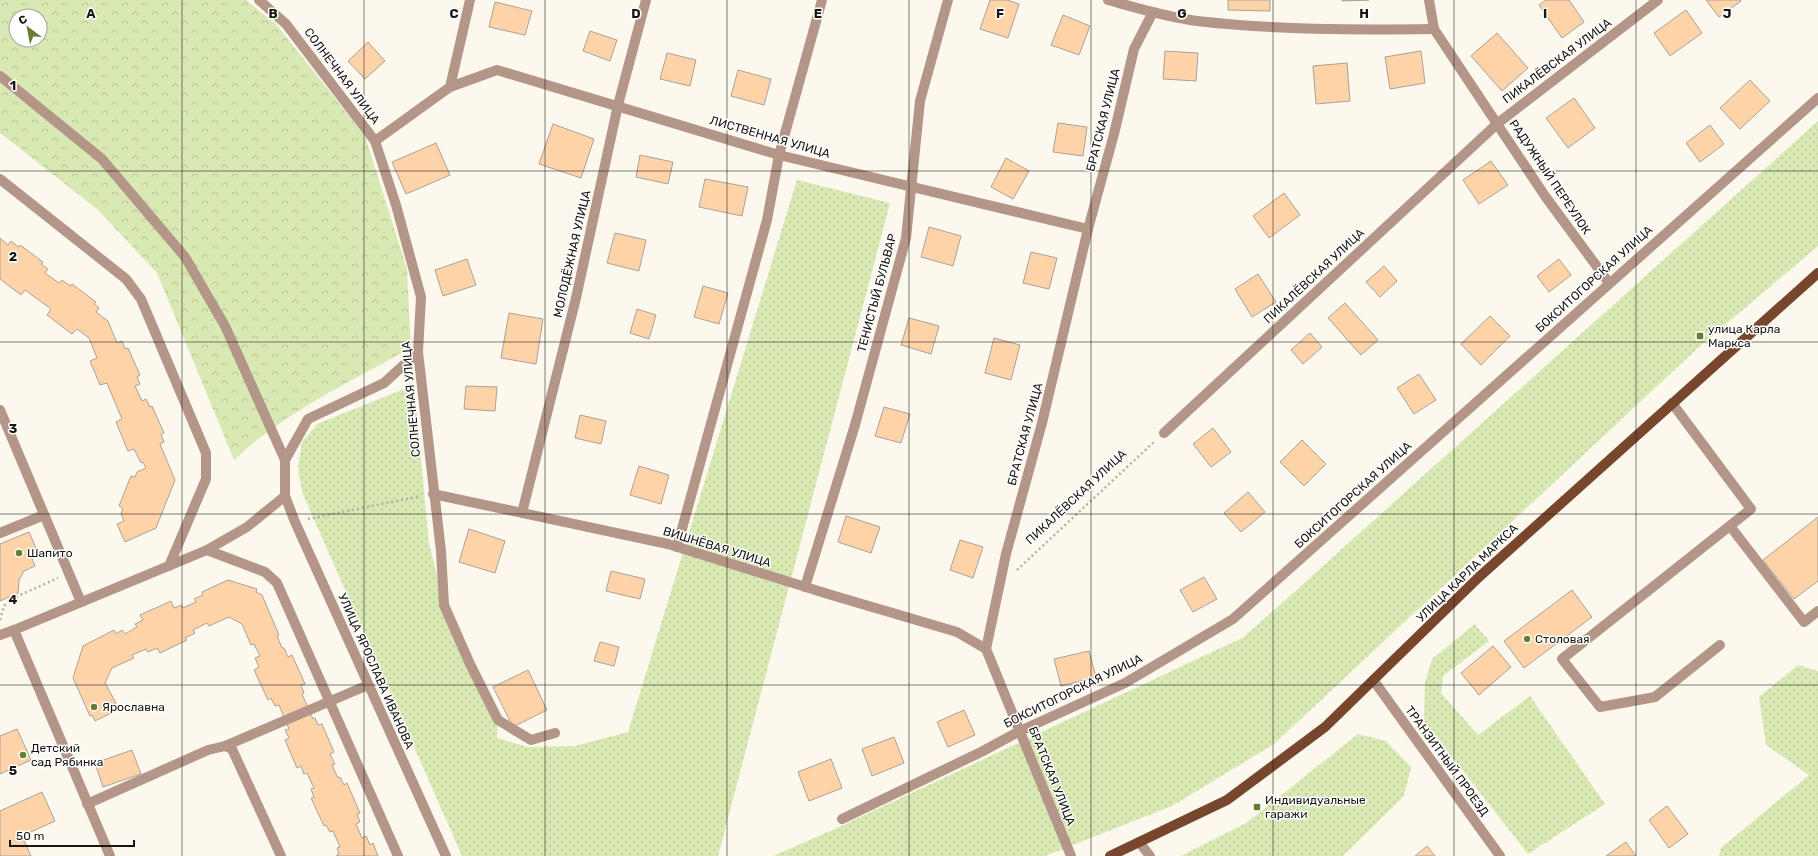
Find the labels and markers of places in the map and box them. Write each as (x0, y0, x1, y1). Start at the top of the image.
place label: улица Карла Маркса (1708, 322, 1780, 350)
marker: улица Карла Маркса (1695, 331, 1705, 341)
place label: Шапито (27, 546, 73, 560)
marker: Шапито (14, 548, 24, 558)
place label: Столовая (1535, 632, 1590, 646)
marker: Столовая (1522, 634, 1532, 644)
place label: Ярославна (102, 700, 165, 714)
marker: Ярославна (89, 702, 99, 712)
place label: Детский сад Рябинка (31, 741, 103, 769)
marker: Детский сад Рябинка (18, 750, 28, 760)
place label: Индивидуальные гаражи (1265, 793, 1366, 821)
marker: Индивидуальные гаражи (1252, 802, 1262, 812)

